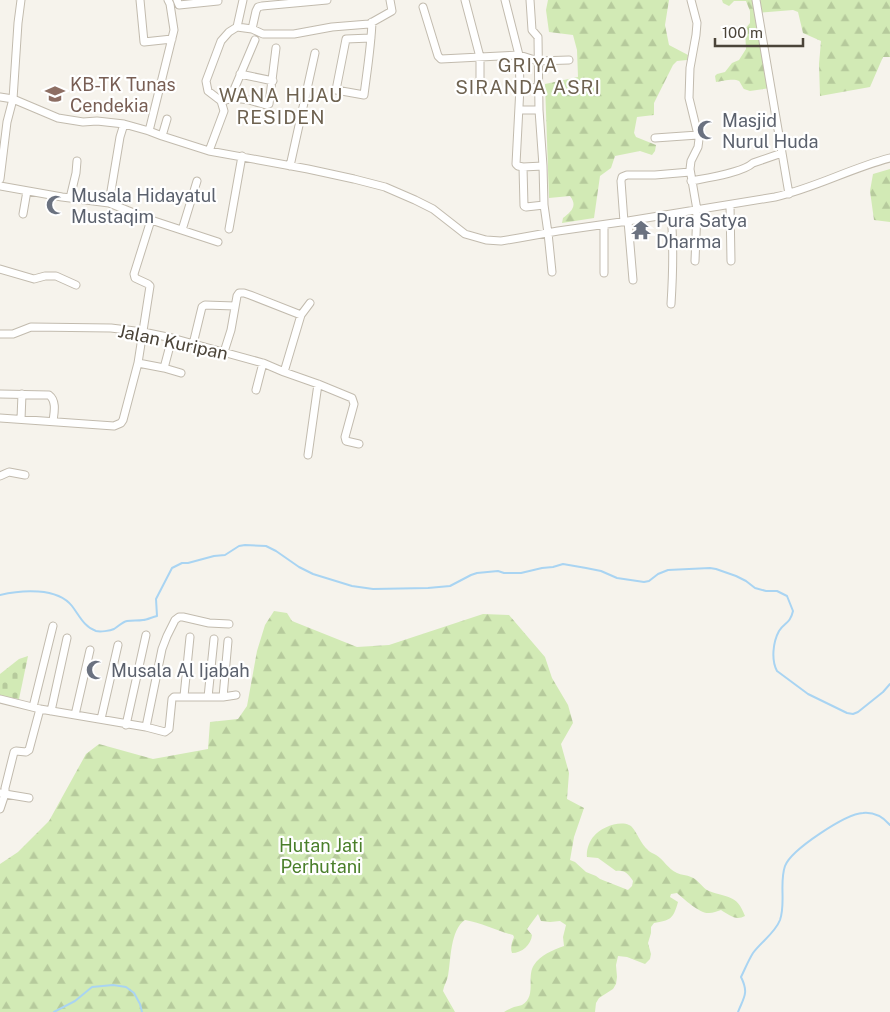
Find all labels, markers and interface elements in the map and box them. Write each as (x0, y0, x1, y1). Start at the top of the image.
scale bar (715, 15, 802, 47)
text: 100 m (722, 24, 763, 41)
district label: GRIYA SIRANDA ASRI (455, 54, 601, 98)
place label: KB-TK Tunas Cendekia (70, 74, 176, 116)
school or university icon: KB-TK Tunas Cendekia (44, 83, 66, 105)
district label: WANA HIJAU RESIDEN (219, 84, 343, 128)
place label: Masjid Nurul Huda (722, 110, 819, 152)
mosque icon: Masjid Nurul Huda (696, 119, 718, 141)
place label: Musala Hidayatul Mustaqim (71, 185, 217, 227)
mosque icon: Musala Hidayatul Mustaqim (45, 194, 67, 216)
place label: Pura Satya Dharma (656, 210, 747, 252)
temple icon: Pura Satya Dharma (630, 219, 652, 241)
street label: Jalan Kuripan (116, 320, 230, 364)
mosque icon: Musala Al Ijabah (85, 659, 107, 681)
place label: Musala Al Ijabah (111, 660, 250, 681)
park label: Hutan Jati Perhutani (279, 835, 363, 877)

